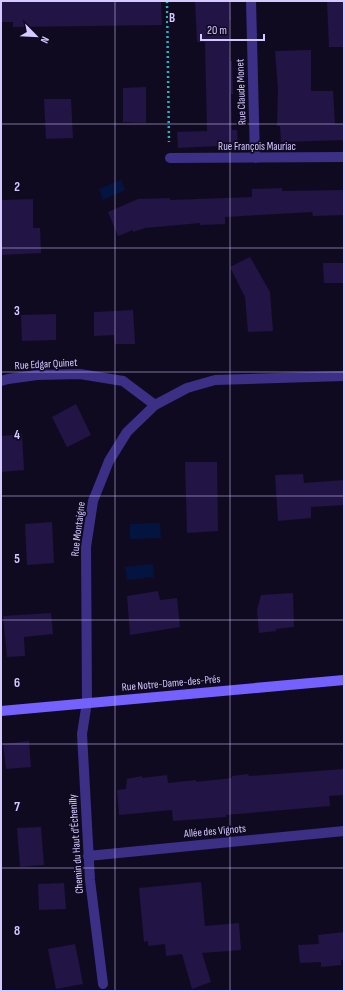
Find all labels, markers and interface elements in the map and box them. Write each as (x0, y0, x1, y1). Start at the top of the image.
text: B (169, 10, 175, 26)
north arrow (16, 16, 56, 56)
scale bar (201, 16, 264, 42)
text: 20 m (207, 23, 227, 38)
text: N (37, 35, 52, 45)
street label: Rue Claude Monet (233, 58, 249, 125)
street label: Rue François Mauriac (218, 140, 296, 153)
text: 2 (14, 179, 20, 195)
text: 3 (14, 303, 20, 319)
street label: Rue Edgar Quinet (14, 356, 78, 372)
text: 4 (14, 427, 20, 443)
street label: Rue Montaigne (68, 501, 88, 557)
text: 5 (14, 551, 20, 567)
street label: Rue Notre-Dame-des-Prés (121, 672, 221, 694)
text: 6 (14, 675, 20, 691)
street label: Chemin du Haut d'Échenilly (66, 793, 86, 894)
text: 7 (14, 799, 20, 815)
street label: Allée des Vignots (182, 822, 247, 840)
text: 8 (14, 923, 20, 939)

